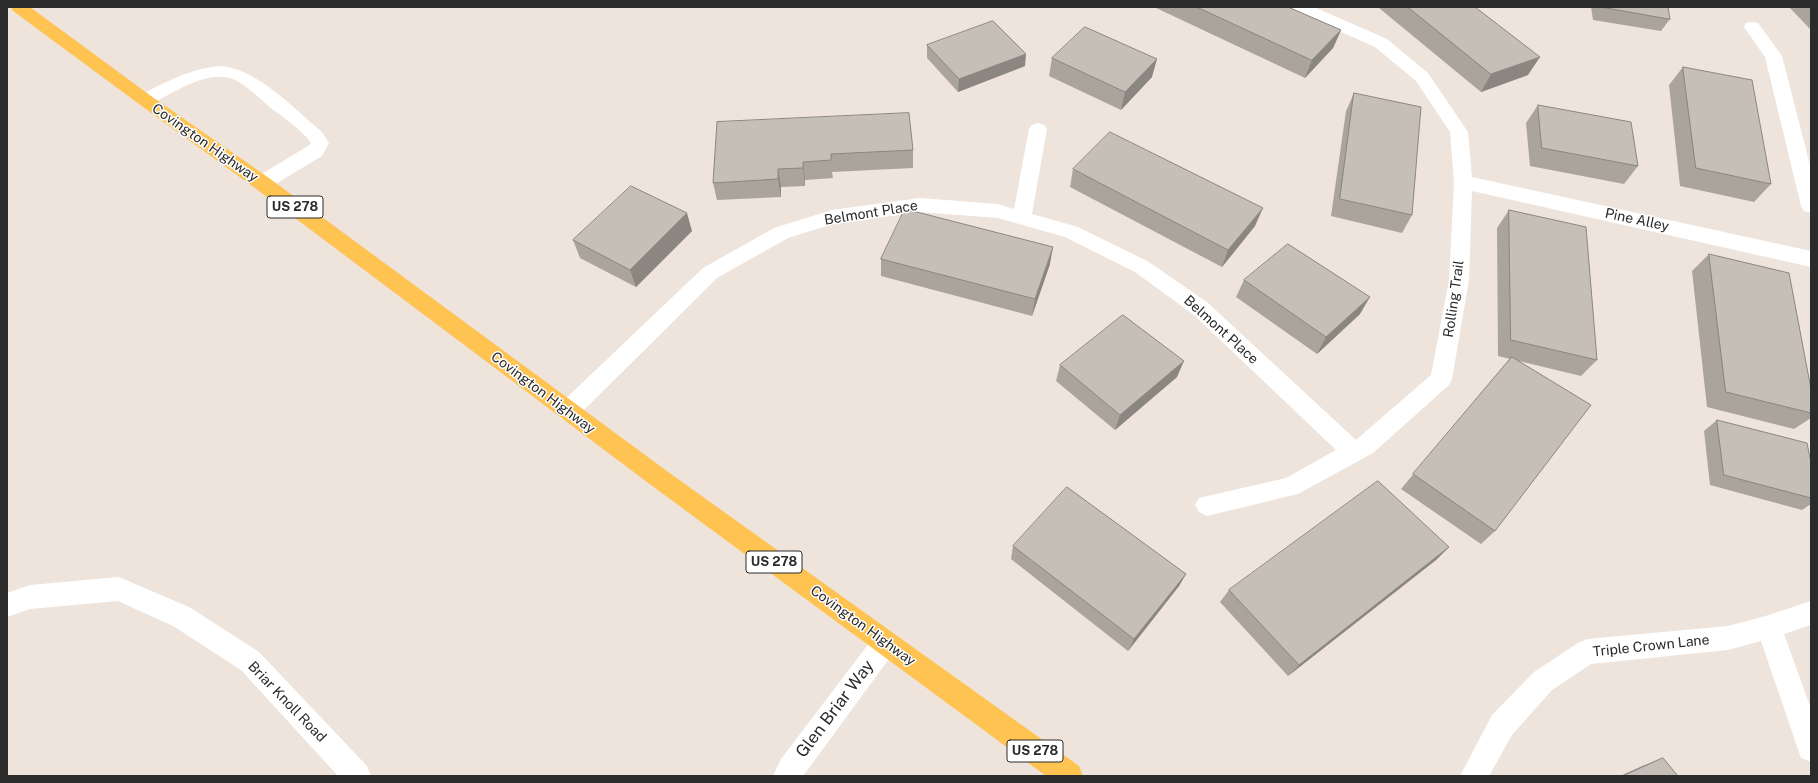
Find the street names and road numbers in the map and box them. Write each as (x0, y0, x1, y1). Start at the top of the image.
street label: Covington Highway (149, 100, 261, 186)
road number: US 278 (267, 196, 323, 218)
street label: Belmont Place (823, 197, 919, 229)
street label: Pine Alley (1603, 205, 1671, 235)
street label: Rolling Trail (1440, 259, 1468, 339)
street label: Belmont Place (1180, 292, 1262, 368)
street label: Covington Highway (488, 348, 598, 438)
road number: US 278 (746, 551, 802, 573)
street label: Covington Highway (807, 582, 919, 670)
street label: Triple Crown Lane (1592, 632, 1710, 660)
street label: Glen Briar Way (792, 656, 878, 762)
street label: Briar Knoll Road (244, 658, 330, 746)
road number: US 278 (1007, 740, 1063, 762)

